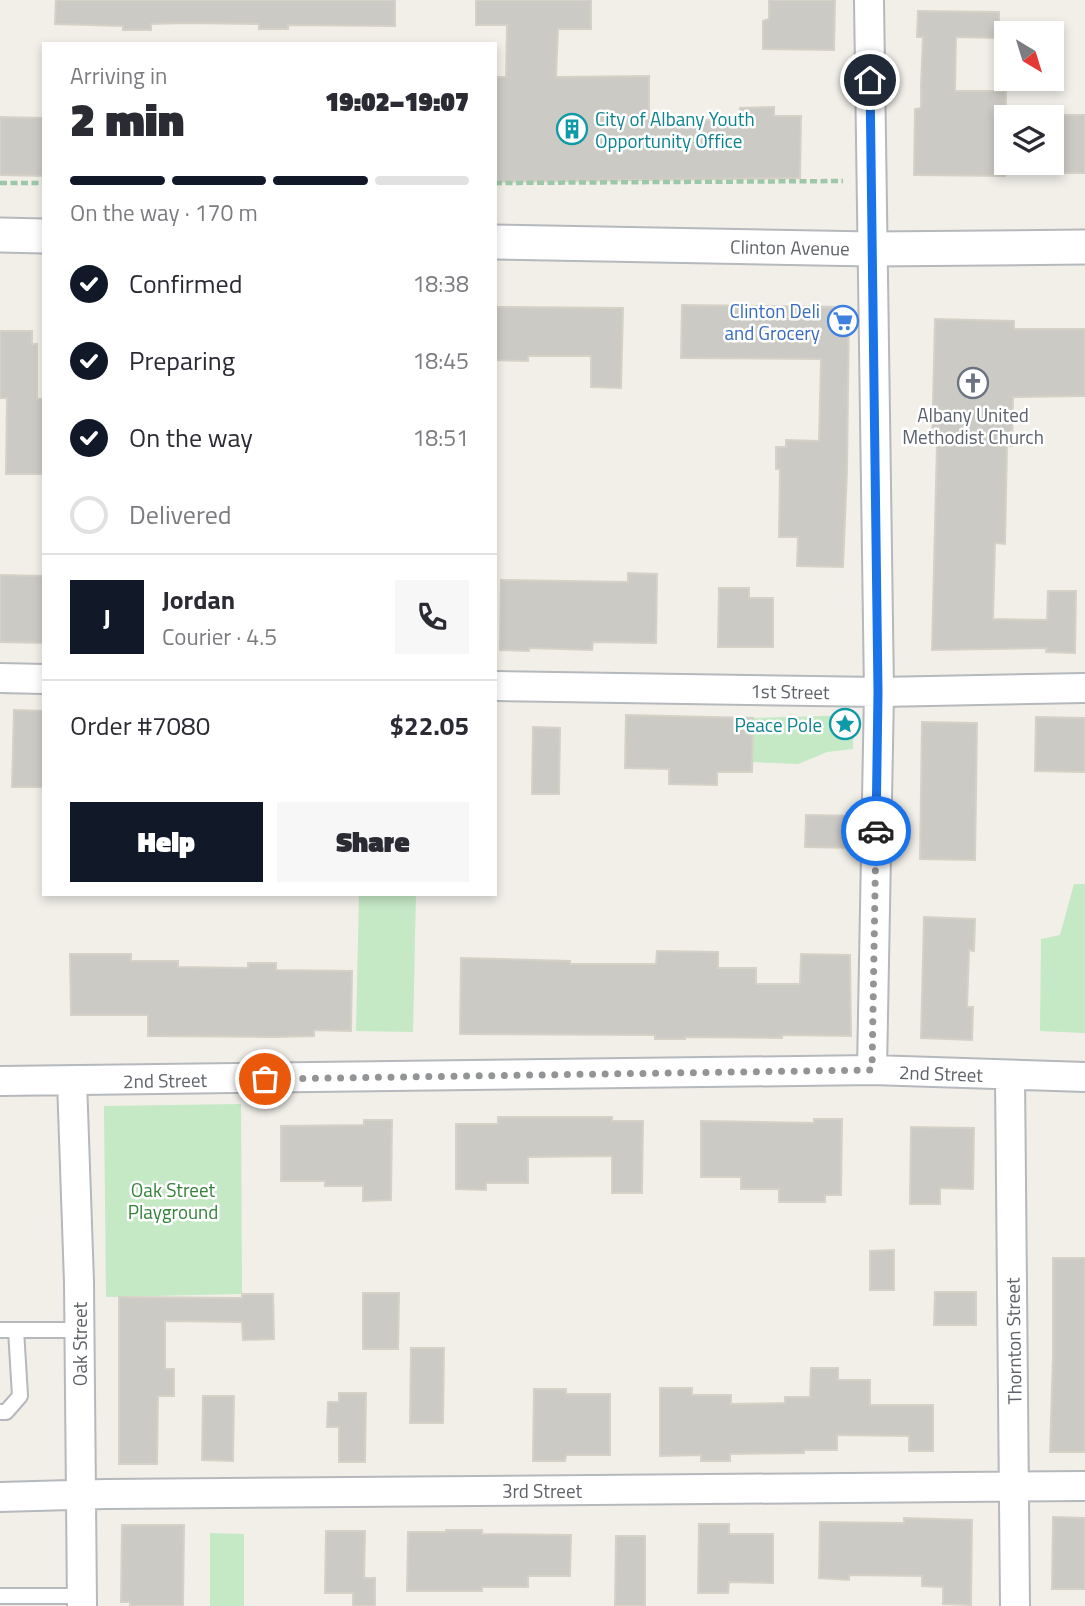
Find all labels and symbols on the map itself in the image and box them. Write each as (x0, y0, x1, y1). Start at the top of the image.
north arrow (994, 21, 1064, 91)
pin (840, 50, 900, 110)
place label: City of Albany Youth Opportunity Office (595, 104, 755, 155)
building icon: City of Albany Youth Opportunity Office (555, 112, 589, 146)
street label: Clinton Avenue (730, 231, 850, 263)
place label: Clinton Deli and Grocery (724, 296, 820, 347)
supermarket icon: Clinton Deli and Grocery (826, 304, 860, 338)
church icon: Albany United Methodist Church (956, 366, 990, 400)
place label: Albany United Methodist Church (902, 400, 1044, 451)
street label: 1st Street (750, 676, 830, 706)
place icon: Peace Pole (828, 707, 862, 741)
place label: Peace Pole (735, 710, 822, 739)
courier (841, 796, 911, 866)
pin (235, 1049, 295, 1109)
street label: 2nd Street (898, 1057, 984, 1089)
street label: 2nd Street (123, 1065, 208, 1095)
park label: Oak Street Playground (128, 1175, 218, 1226)
street label: Thornton Street (997, 1277, 1029, 1405)
street label: Oak Street (65, 1302, 94, 1386)
street label: 3rd Street (502, 1476, 582, 1505)

